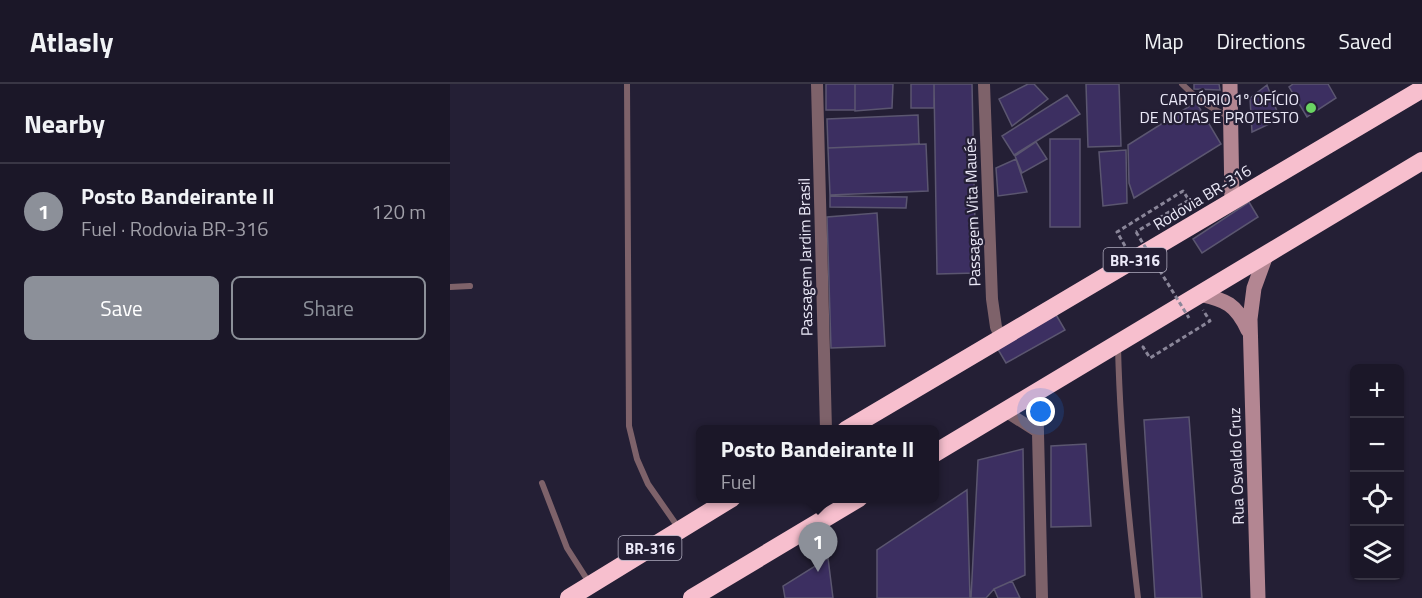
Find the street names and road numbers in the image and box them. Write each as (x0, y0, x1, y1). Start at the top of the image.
street label: Passagem Vita Maués (957, 137, 987, 287)
street label: Rodovia BR-316 (1148, 158, 1256, 236)
street label: Passagem Jardim Brasil (792, 178, 818, 336)
road number: BR-316 (1104, 248, 1166, 272)
street label: Rua Osvaldo Cruz (1222, 407, 1250, 525)
road number: BR-316 (618, 536, 682, 560)

